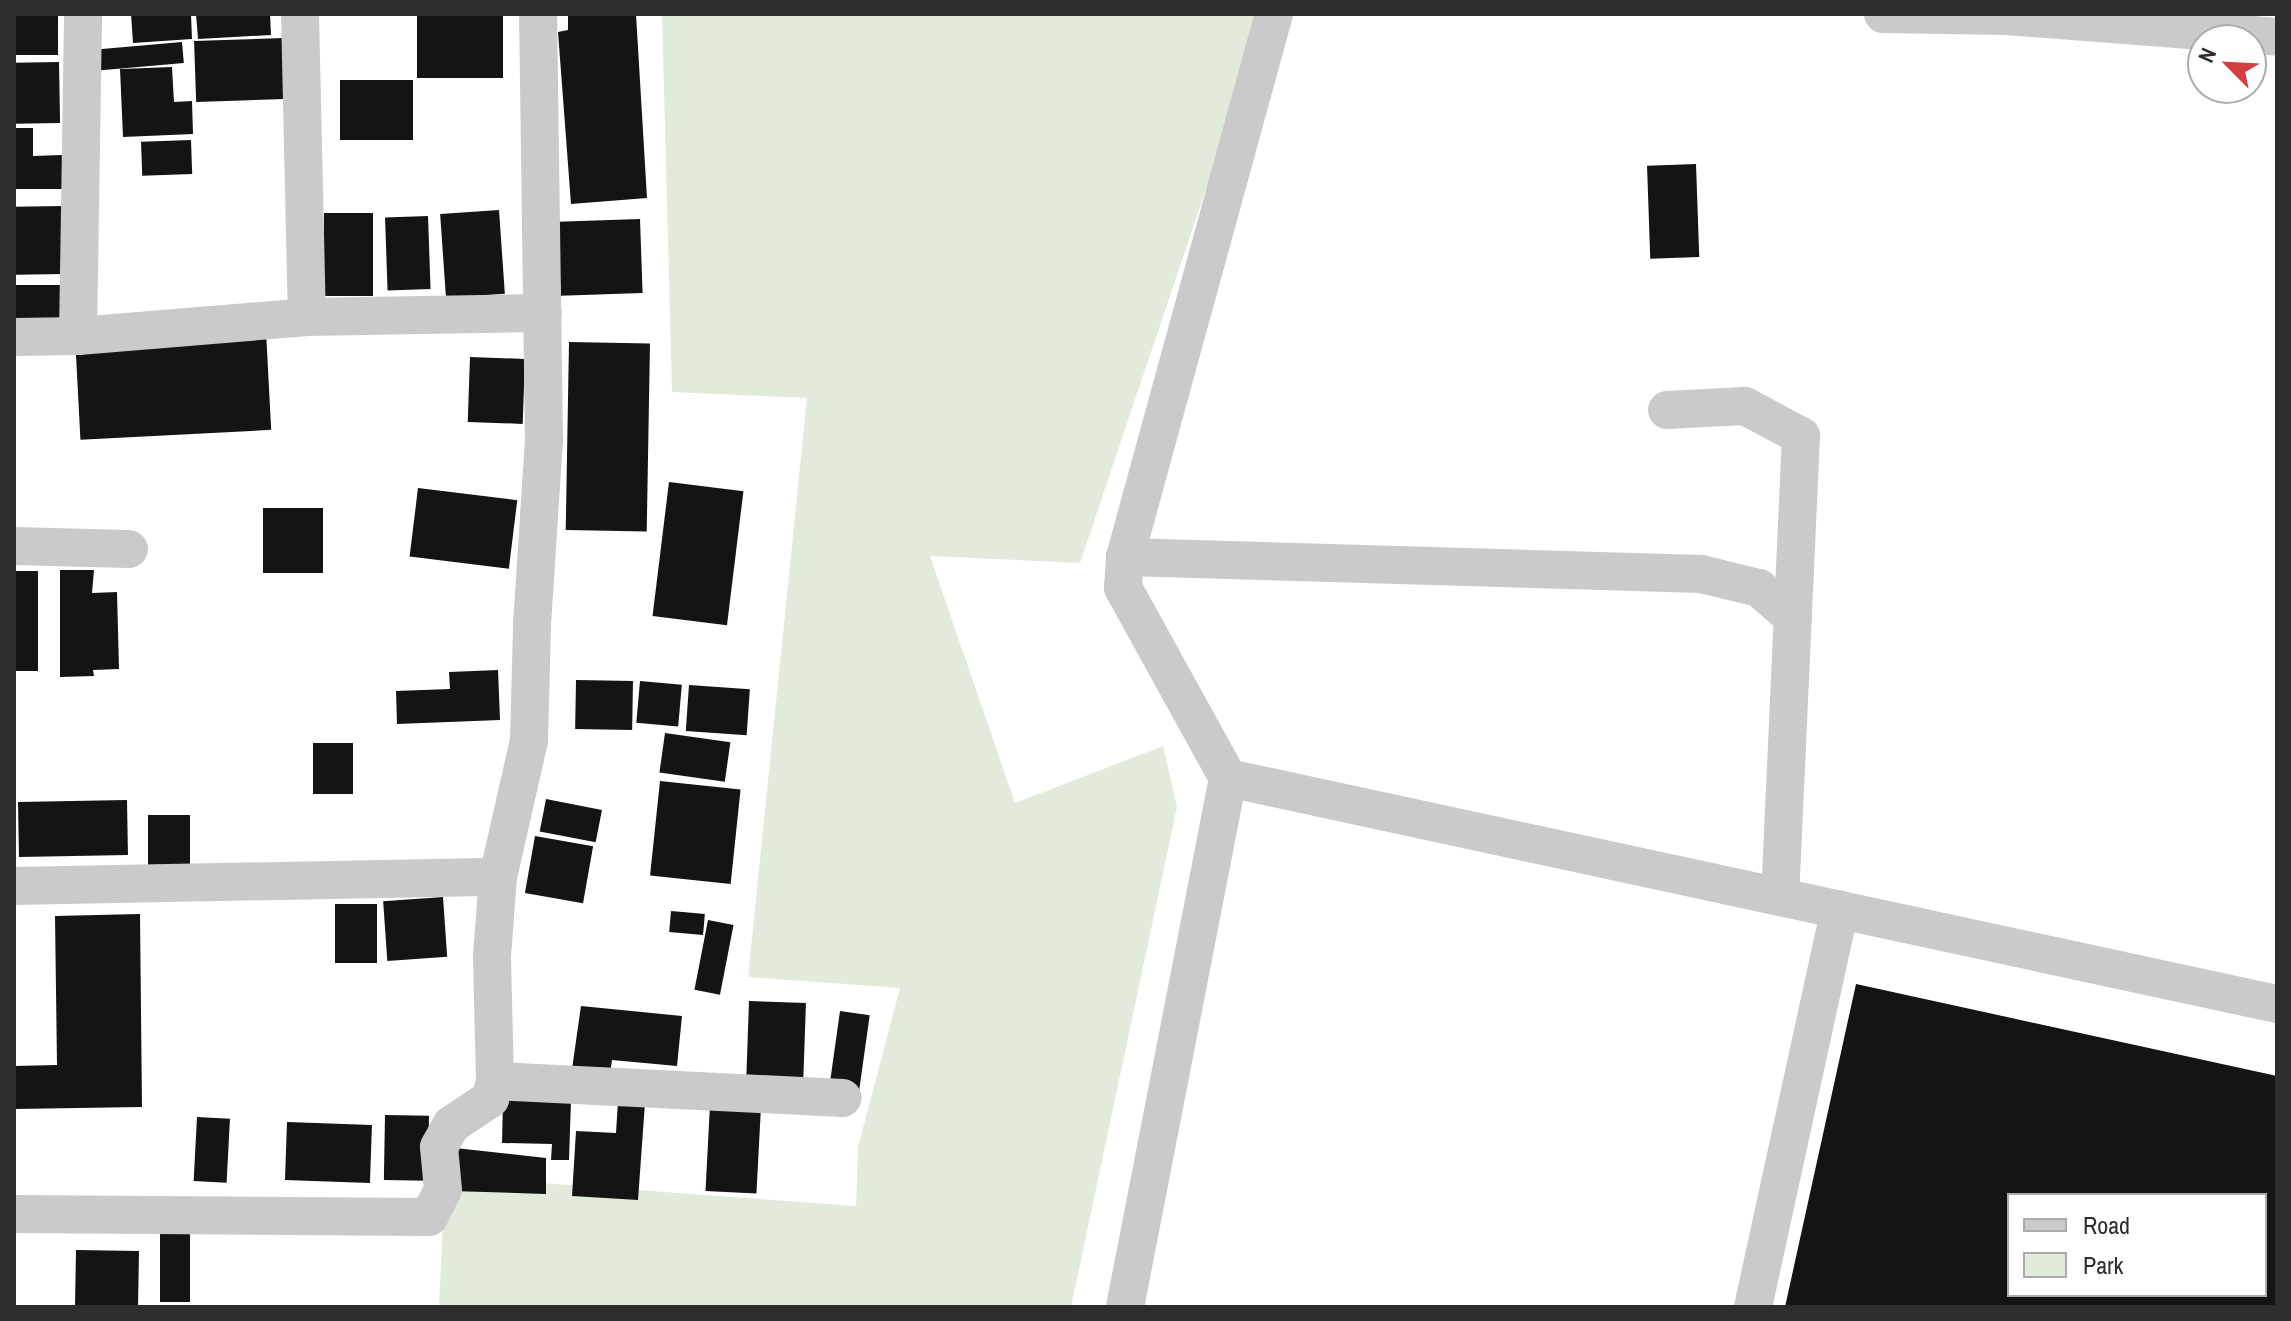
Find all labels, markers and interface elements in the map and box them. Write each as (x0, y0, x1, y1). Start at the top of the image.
north arrow (2187, 24, 2267, 104)
text: N (2191, 43, 2223, 67)
legend (2007, 1193, 2267, 1297)
text: Road (2083, 1209, 2130, 1241)
text: Park (2083, 1249, 2123, 1281)

